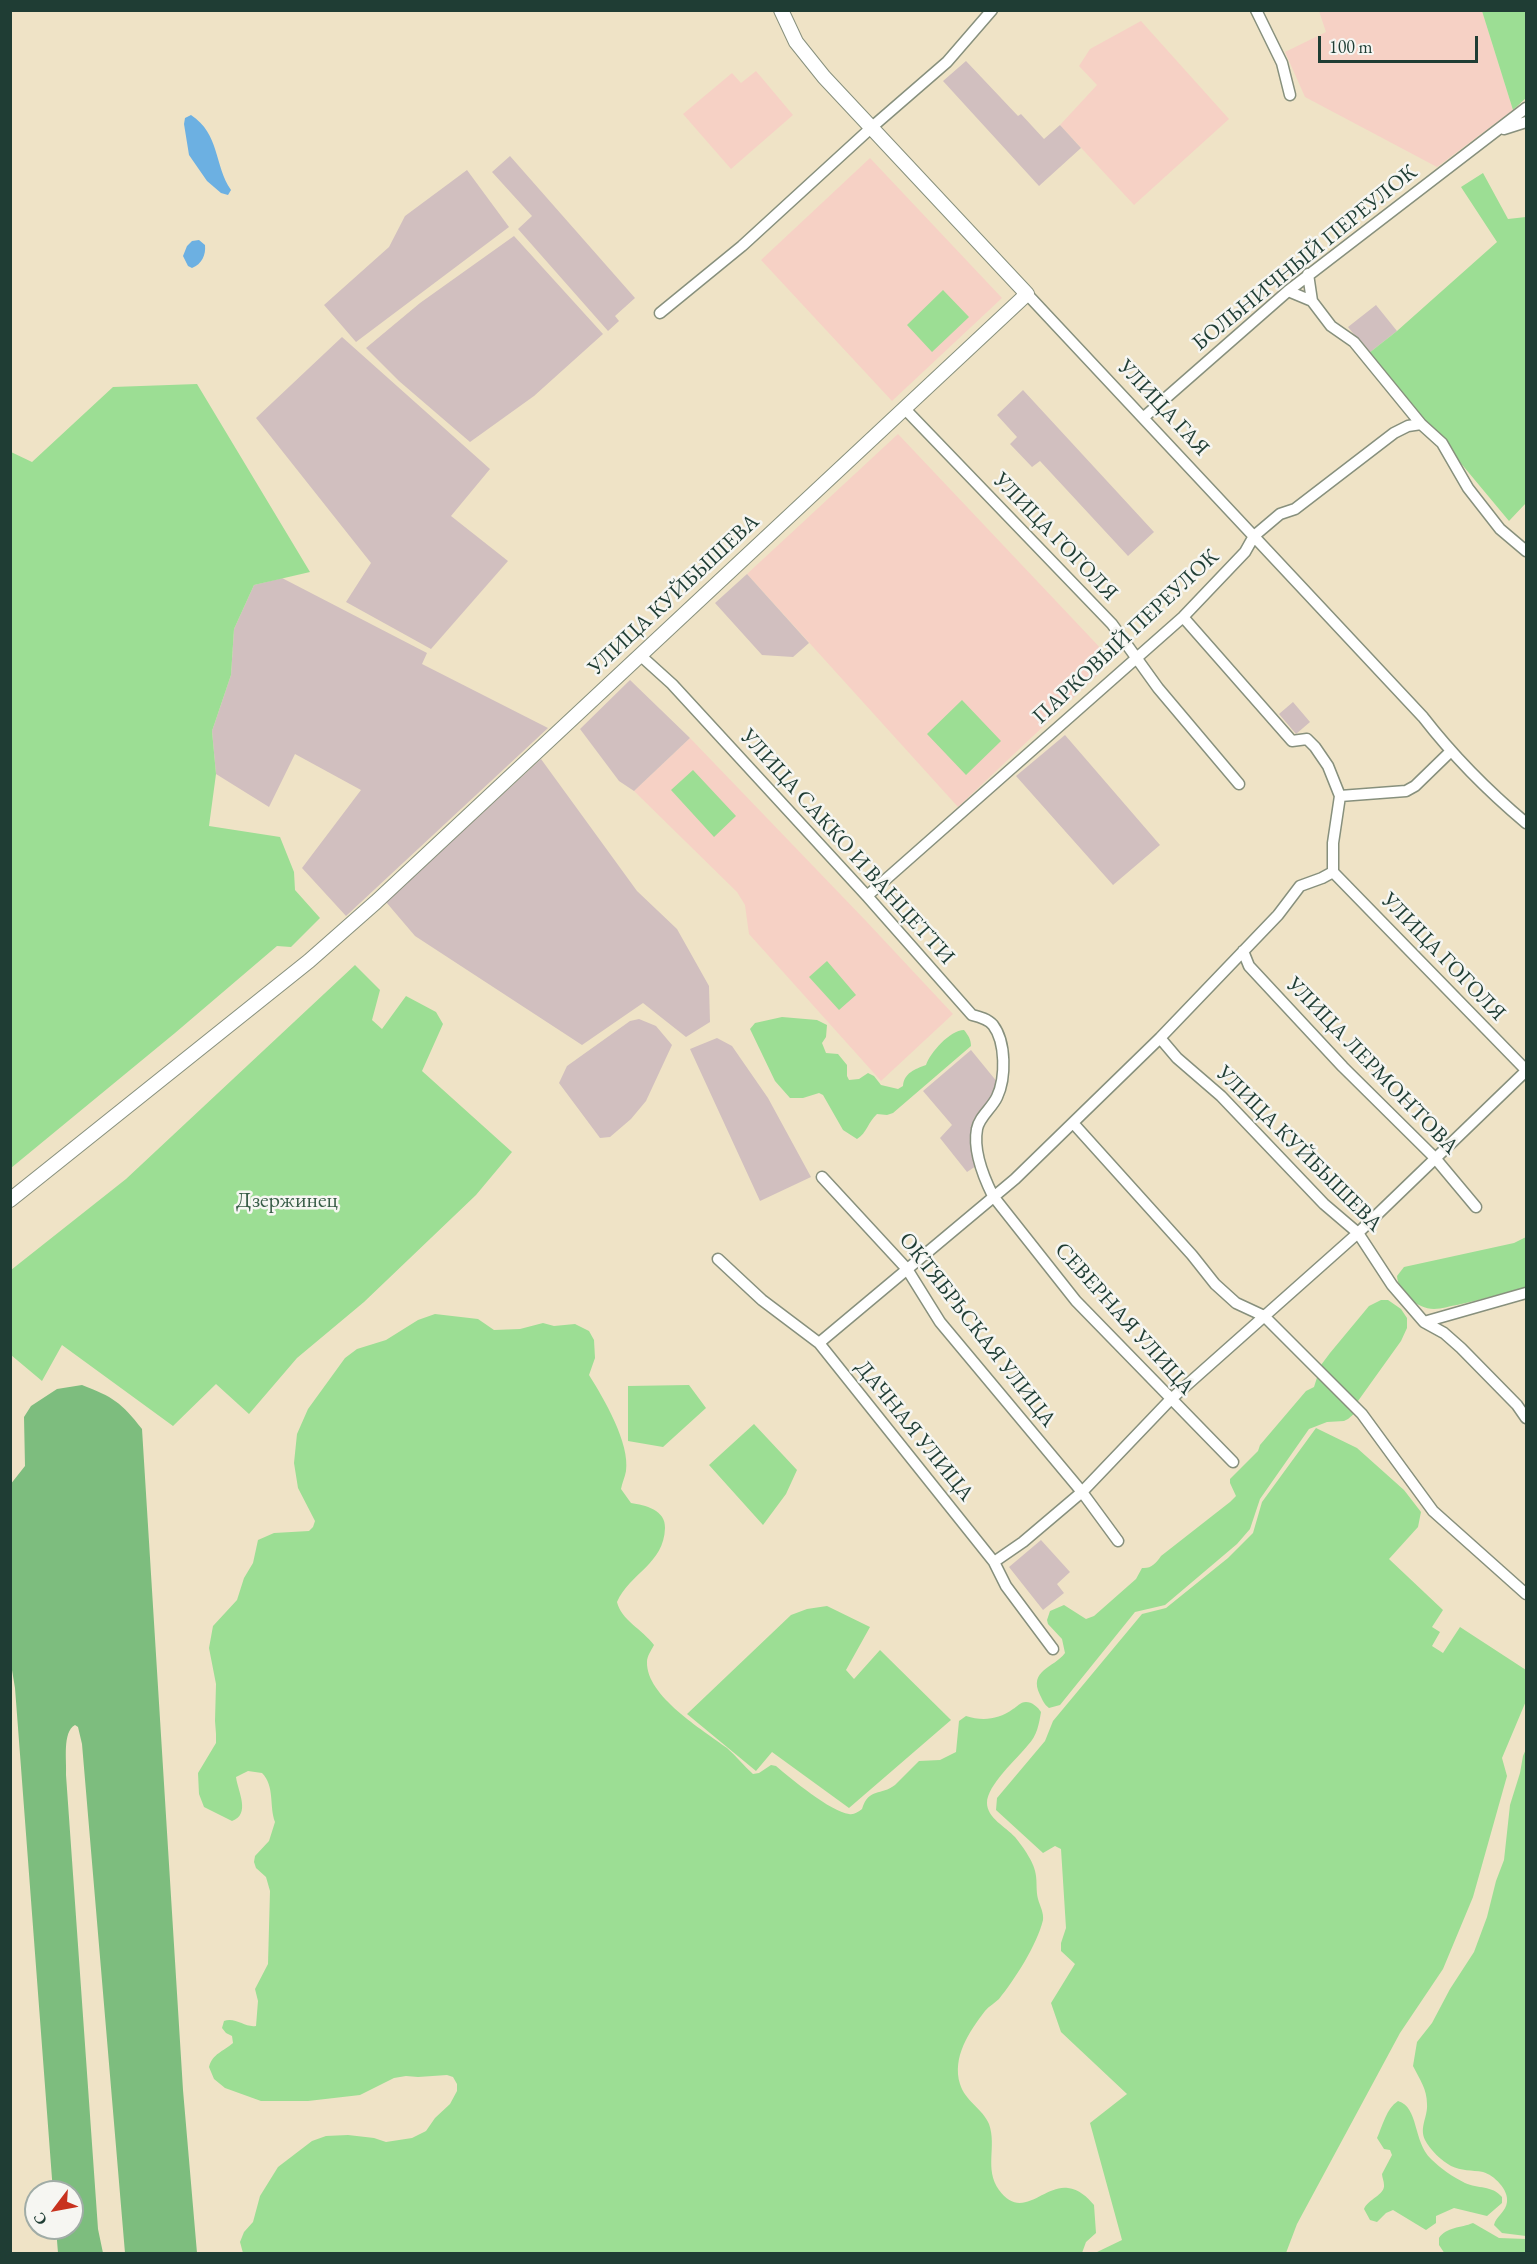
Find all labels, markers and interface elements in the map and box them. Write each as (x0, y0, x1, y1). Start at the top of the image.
scale bar (1321, 24, 1482, 62)
text: 100 m (1329, 35, 1373, 58)
street label: БОЛЬНИЧНЫЙ ПЕРЕУЛОК (1187, 159, 1423, 357)
street label: УЛИЦА ГАЯ (1112, 354, 1214, 462)
street label: УЛИЦА ГОГОЛЯ (987, 467, 1123, 607)
street label: УЛИЦА КУЙБЫШЕВА (583, 509, 765, 681)
street label: ПАРКОВЫЙ ПЕРЕУЛОК (1027, 544, 1225, 730)
street label: УЛИЦА САККО И ВАНЦЕТТИ (734, 724, 960, 970)
street label: УЛИЦА ГОГОЛЯ (1375, 887, 1511, 1027)
street label: УЛИЦА ЛЕРМОНТОВА (1280, 972, 1464, 1160)
street label: УЛИЦА КУЙБЫШЕВА (1210, 1060, 1388, 1238)
park label: Дзержинец (236, 1188, 338, 1214)
street label: ОКТЯБРЬСКАЯ УЛИЦА (893, 1227, 1061, 1433)
street label: СЕВЕРНАЯ УЛИЦА (1049, 1237, 1199, 1401)
street label: ДАЧНАЯ УЛИЦА (849, 1355, 979, 1507)
north arrow (24, 2180, 84, 2240)
text: С (28, 2208, 52, 2229)

